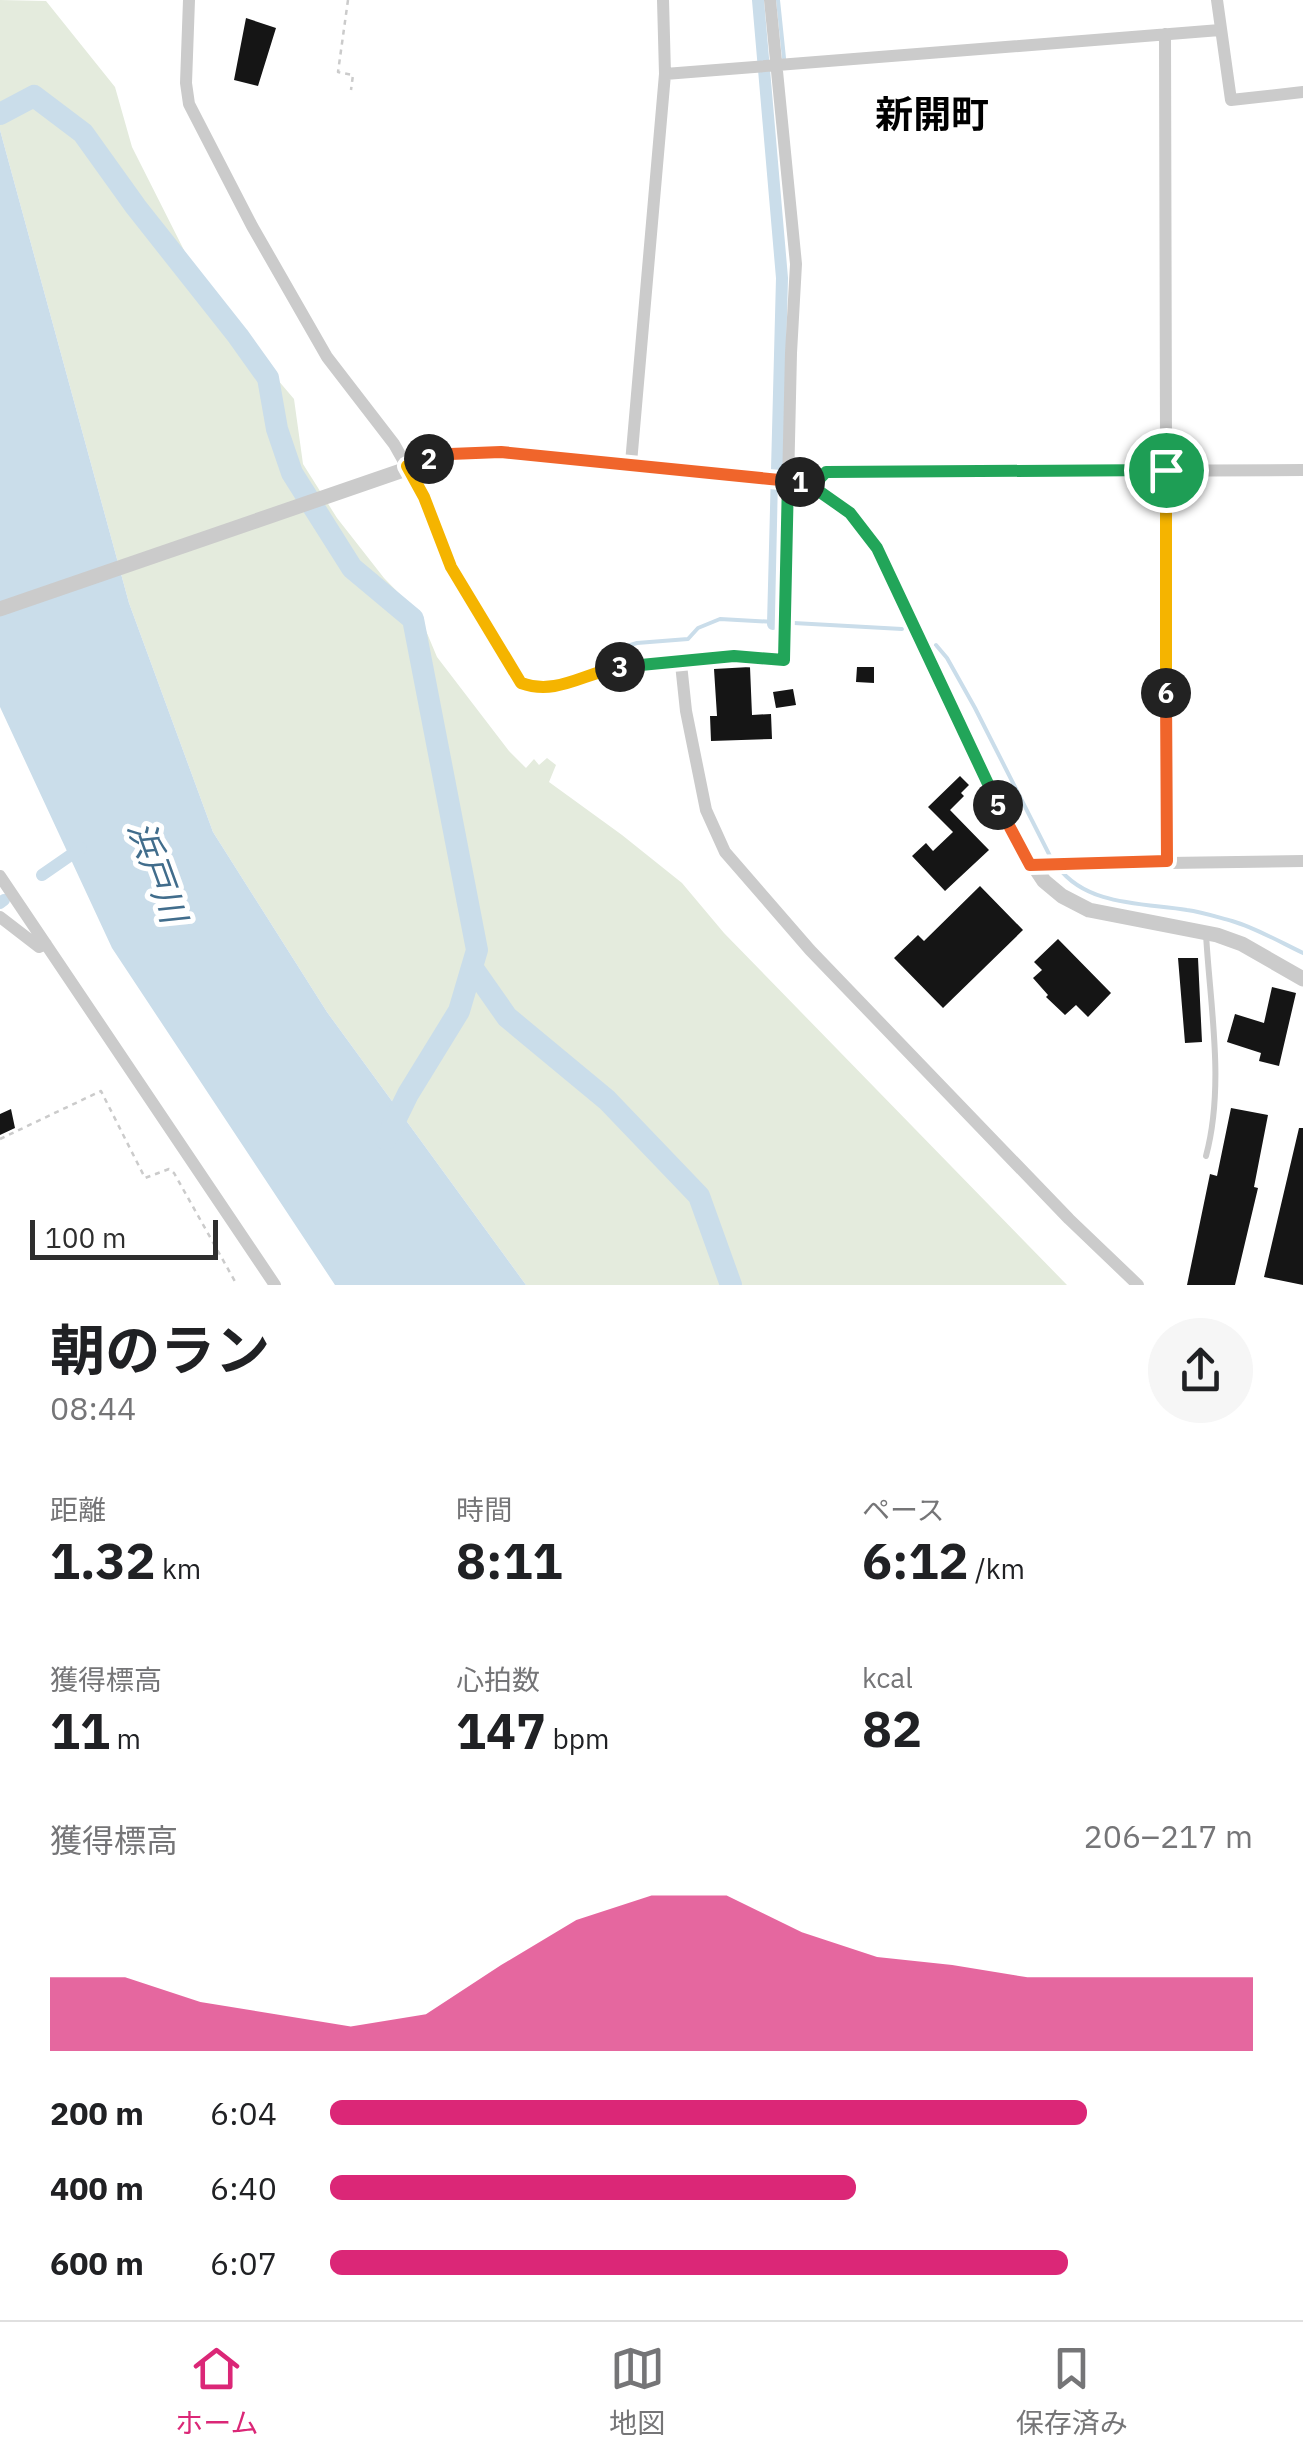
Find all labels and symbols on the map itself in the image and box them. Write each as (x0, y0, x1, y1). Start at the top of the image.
district label: 新開町 (875, 89, 989, 138)
pin (1124, 428, 1209, 513)
pin: 2 (404, 434, 454, 484)
pin: 1 (775, 457, 825, 507)
pin: 3 (595, 642, 645, 692)
pin: 6 (1141, 668, 1191, 718)
pin: 5 (973, 780, 1023, 830)
water label: 浜戸川 (118, 814, 199, 933)
scale bar (30, 1215, 218, 1260)

